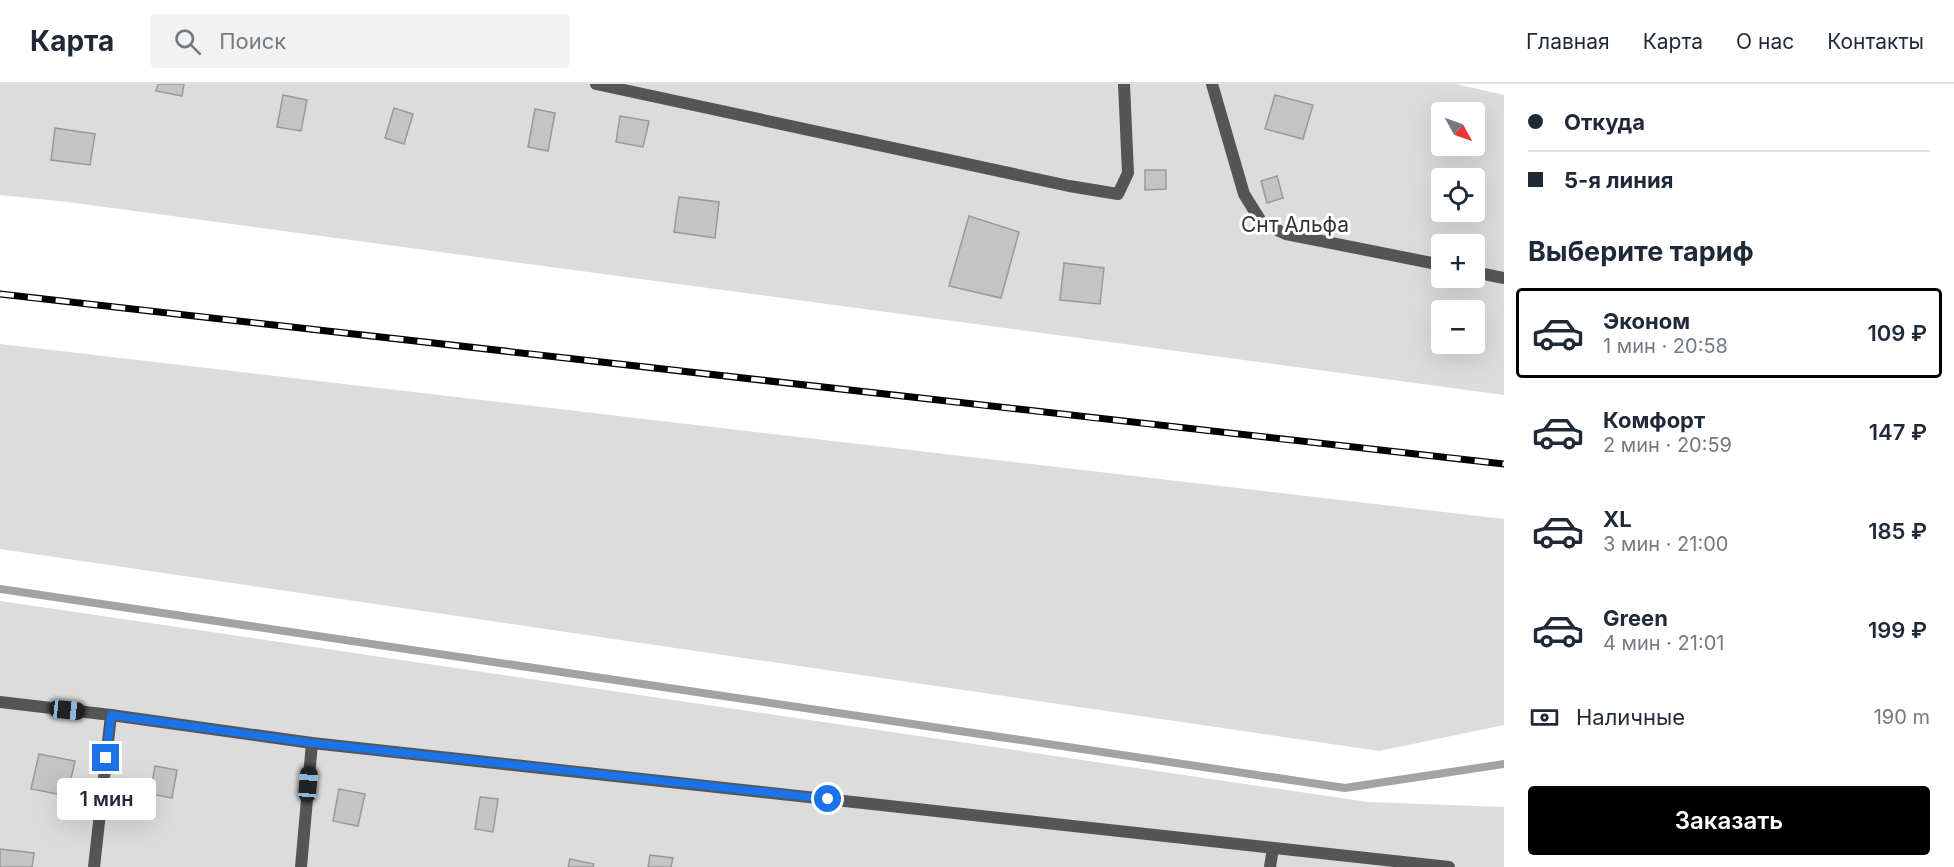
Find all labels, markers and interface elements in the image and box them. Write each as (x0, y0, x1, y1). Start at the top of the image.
search box (150, 14, 570, 68)
text: Карта (30, 24, 114, 58)
icon: search (171, 25, 204, 58)
text: Поиск (219, 28, 286, 54)
text: Главная (1526, 29, 1610, 54)
text: Карта (1643, 29, 1703, 54)
text: О нас (1736, 29, 1794, 54)
text: Контакты (1827, 29, 1924, 54)
north arrow (1431, 102, 1485, 156)
map controls (1431, 102, 1485, 354)
text: Откуда (1564, 109, 1645, 135)
text: 5-я линия (1564, 167, 1673, 193)
button: locate (1431, 168, 1485, 222)
park label: Снт Альфа (1241, 212, 1349, 237)
button: + (1431, 234, 1485, 288)
text: Выберите тариф (1528, 235, 1754, 268)
button: − (1431, 300, 1485, 354)
icon: car (1531, 306, 1585, 360)
text: Эконом (1603, 308, 1690, 334)
text: 109 ₽ (1868, 320, 1927, 346)
text: 1 мин · 20:58 (1603, 334, 1728, 358)
icon: car (1531, 405, 1585, 459)
text: Комфорт (1603, 407, 1705, 433)
text: 147 ₽ (1869, 419, 1927, 445)
text: 2 мин · 20:59 (1603, 433, 1732, 457)
icon: car (1531, 504, 1585, 558)
text: XL (1603, 506, 1632, 532)
text: 185 ₽ (1868, 518, 1927, 544)
text: 3 мин · 21:00 (1603, 532, 1728, 556)
icon: car (1531, 603, 1585, 657)
text: Green (1603, 605, 1668, 631)
text: 199 ₽ (1868, 617, 1927, 643)
text: 4 мин · 21:01 (1603, 631, 1724, 655)
car (48, 699, 86, 721)
icon: cash (1528, 701, 1561, 734)
text: Наличные (1576, 704, 1685, 730)
text: 190 m (1874, 705, 1930, 729)
route end (92, 744, 119, 771)
car (297, 765, 319, 803)
callout: 1 мин (57, 779, 156, 821)
route start (814, 785, 841, 812)
button: Заказать (1528, 786, 1930, 855)
text: 1 мин (80, 787, 133, 811)

